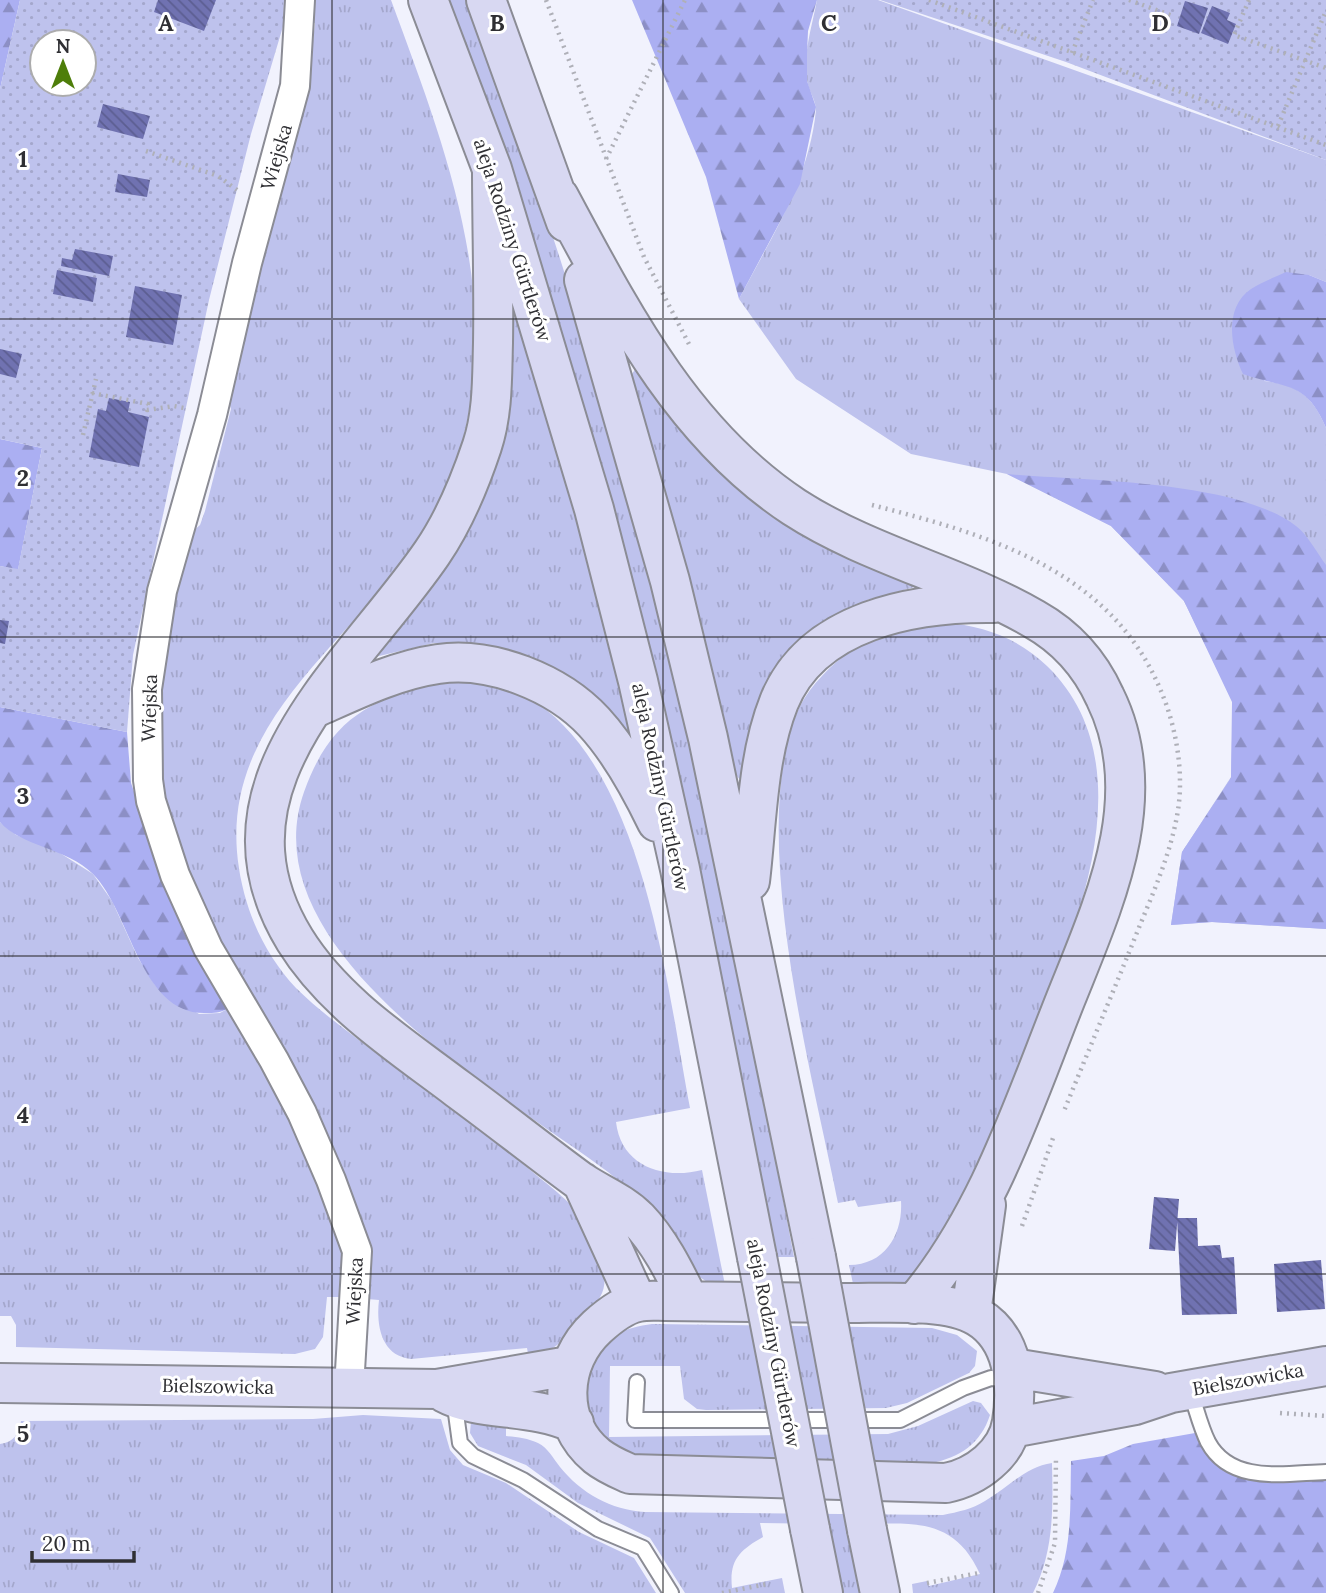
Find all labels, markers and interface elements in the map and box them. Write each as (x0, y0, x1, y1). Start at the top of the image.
text: A (158, 8, 174, 37)
text: B (489, 8, 505, 37)
text: C (821, 8, 837, 37)
text: D (1151, 8, 1169, 37)
north arrow (28, 28, 98, 98)
text: N (56, 34, 71, 58)
street label: Wiejska (255, 121, 297, 193)
street label: aleja Rodziny Gürtlerów (469, 135, 557, 345)
text: 1 (18, 144, 28, 173)
text: 2 (17, 463, 29, 492)
street label: Wiejska (136, 673, 162, 742)
street label: aleja Rodziny Gürtlerów (627, 681, 695, 894)
text: 3 (17, 781, 29, 810)
text: 4 (17, 1100, 29, 1129)
street label: aleja Rodziny Gürtlerów (742, 1237, 806, 1450)
street label: Wiejska (340, 1256, 368, 1326)
street label: Bielszowicka (1191, 1357, 1306, 1401)
street label: Bielszowicka (162, 1373, 275, 1399)
text: 5 (17, 1419, 29, 1448)
scale bar (32, 1520, 133, 1564)
text: 20 m (42, 1530, 91, 1557)

